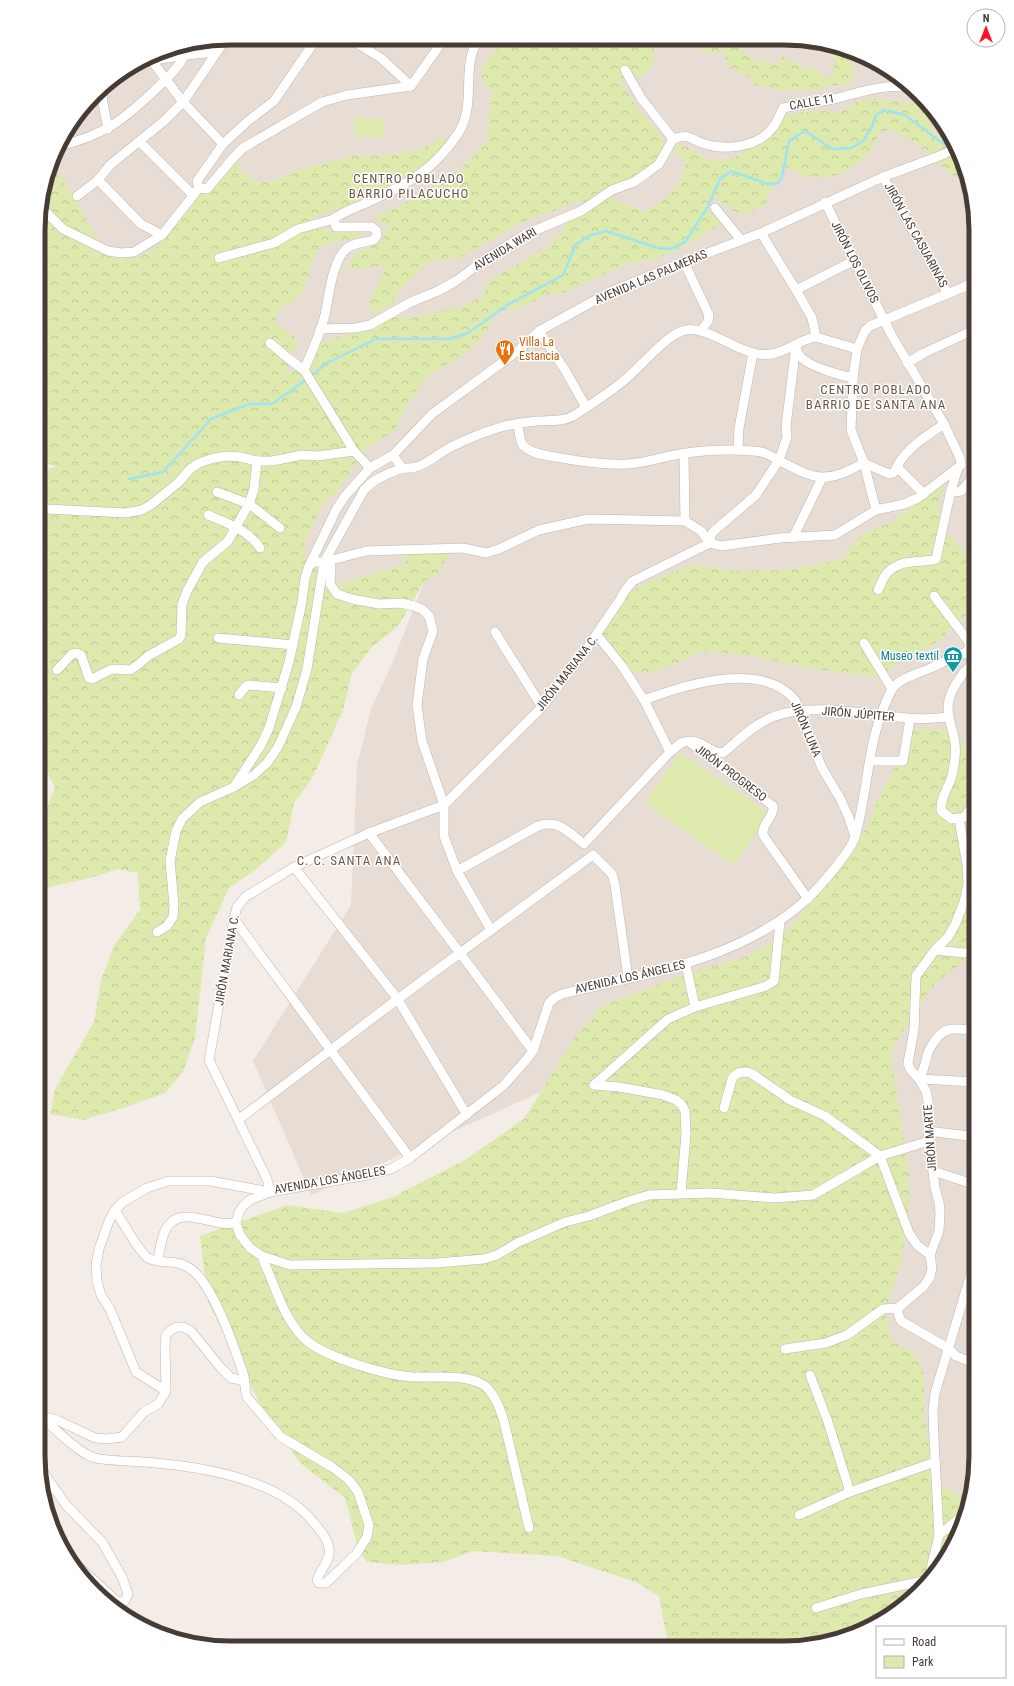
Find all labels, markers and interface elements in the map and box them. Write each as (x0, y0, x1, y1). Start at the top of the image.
north arrow (966, 8, 1006, 48)
text: N (983, 12, 990, 25)
street label: CALLE 11 (788, 91, 836, 113)
district label: CENTRO POBLADO BARRIO PILACUCHO (349, 171, 469, 201)
street label: JIRÓN LAS CASUARINAS (881, 180, 952, 290)
street label: JIRÓN LOS OLIVOS (828, 218, 883, 305)
street label: AVENIDA WARI (471, 225, 539, 273)
street label: AVENIDA LAS PALMERAS (593, 247, 709, 307)
place label: Villa La Estancia (519, 335, 560, 363)
restaurant icon: Villa La Estancia (494, 338, 516, 366)
district label: CENTRO POBLADO BARRIO DE SANTA ANA (806, 382, 946, 412)
street label: JIRÓN MARIANA C. (532, 632, 601, 714)
museum icon: Museo textil (942, 645, 964, 673)
place label: Museo textil (881, 649, 939, 663)
street label: JIRÓN LUNA (788, 699, 825, 759)
street label: JIRÓN JÚPITER (821, 703, 896, 724)
street label: JIRÓN PROGRESO (693, 741, 770, 804)
district label: C. C. SANTA ANA (297, 853, 401, 868)
street label: JIRÓN MARIANA C. (211, 913, 242, 1007)
street label: AVENIDA LOS ÁNGELES (573, 957, 687, 997)
street label: JIRÓN MARTE (920, 1104, 939, 1172)
street label: AVENIDA LOS ÁNGELES (273, 1162, 387, 1197)
legend (876, 1626, 1006, 1678)
text: Road (912, 1635, 936, 1649)
text: Park (912, 1655, 934, 1669)

